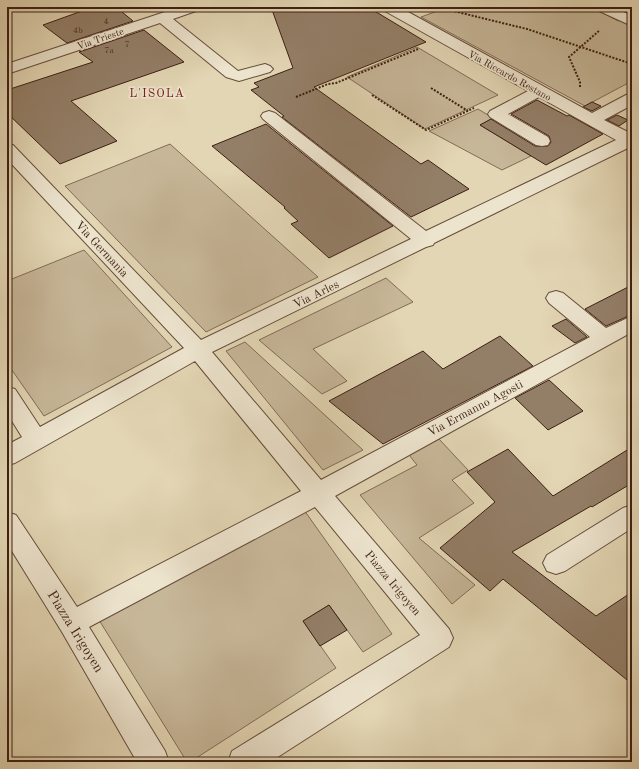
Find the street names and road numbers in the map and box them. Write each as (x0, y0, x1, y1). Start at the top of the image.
street label: Via Trieste (76, 26, 125, 52)
street label: Via Riccardo Restano (466, 49, 553, 103)
street label: Via Germania (73, 219, 130, 280)
street label: Via Arles (292, 279, 341, 311)
street label: Via Ermanno Agosti (426, 379, 525, 439)
street label: Piazza Irigoyen (362, 549, 423, 619)
street label: Piazza Irigoyen (44, 588, 106, 675)

